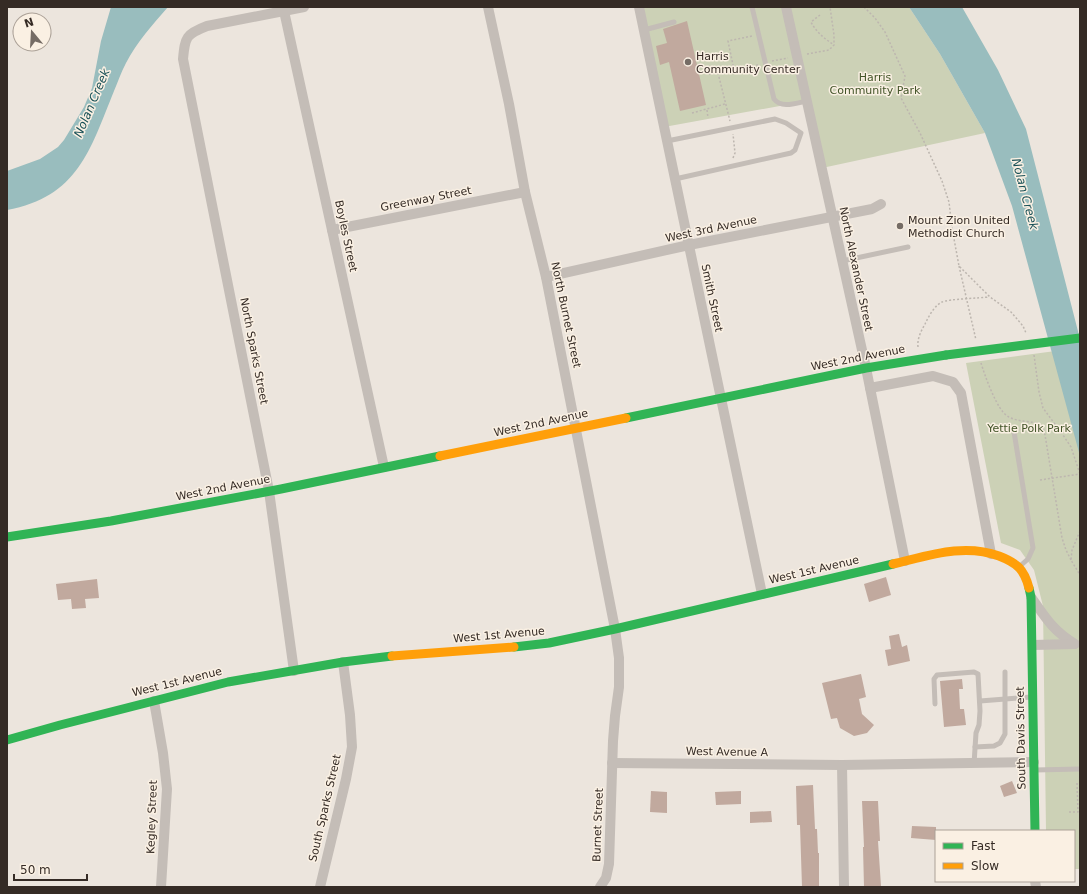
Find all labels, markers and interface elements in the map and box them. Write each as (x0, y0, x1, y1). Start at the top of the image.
north arrow (12, 12, 52, 52)
text: N (23, 15, 35, 31)
place label: Harris Community Center (696, 50, 801, 76)
marker: Harris Community Center (683, 57, 693, 67)
water label: Nolan Creek (71, 65, 113, 140)
park label: Harris Community Park (830, 71, 921, 97)
water label: Nolan Creek (1009, 157, 1042, 232)
street label: Greenway Street (379, 184, 473, 214)
street label: Boyles Street (332, 199, 360, 274)
street label: North Alexander Street (836, 206, 876, 333)
street label: West 3rd Avenue (664, 213, 758, 245)
place label: Mount Zion United Methodist Church (908, 214, 1010, 240)
marker: Mount Zion United Methodist Church (895, 221, 905, 231)
street label: North Burnet Street (548, 261, 584, 370)
street label: Smith Street (698, 263, 726, 334)
street label: North Sparks Street (237, 296, 271, 406)
street label: West 2nd Avenue (810, 342, 907, 374)
street label: West 2nd Avenue (493, 407, 589, 439)
park label: Yettie Polk Park (986, 422, 1071, 435)
street label: West 2nd Avenue (175, 472, 272, 504)
street label: West 1st Avenue (768, 553, 860, 587)
street label: West 1st Avenue (453, 624, 546, 645)
street label: West 1st Avenue (131, 665, 223, 699)
street label: South Davis Street (1014, 686, 1028, 790)
street label: West Avenue A (686, 745, 769, 759)
street label: South Sparks Street (306, 752, 344, 863)
street label: Kegley Street (144, 779, 160, 854)
street label: Burnet Street (590, 787, 606, 862)
legend (935, 830, 1075, 882)
text: Fast (971, 839, 995, 853)
scale bar (14, 856, 87, 882)
text: Slow (971, 859, 999, 873)
text: 50 m (20, 863, 51, 877)

